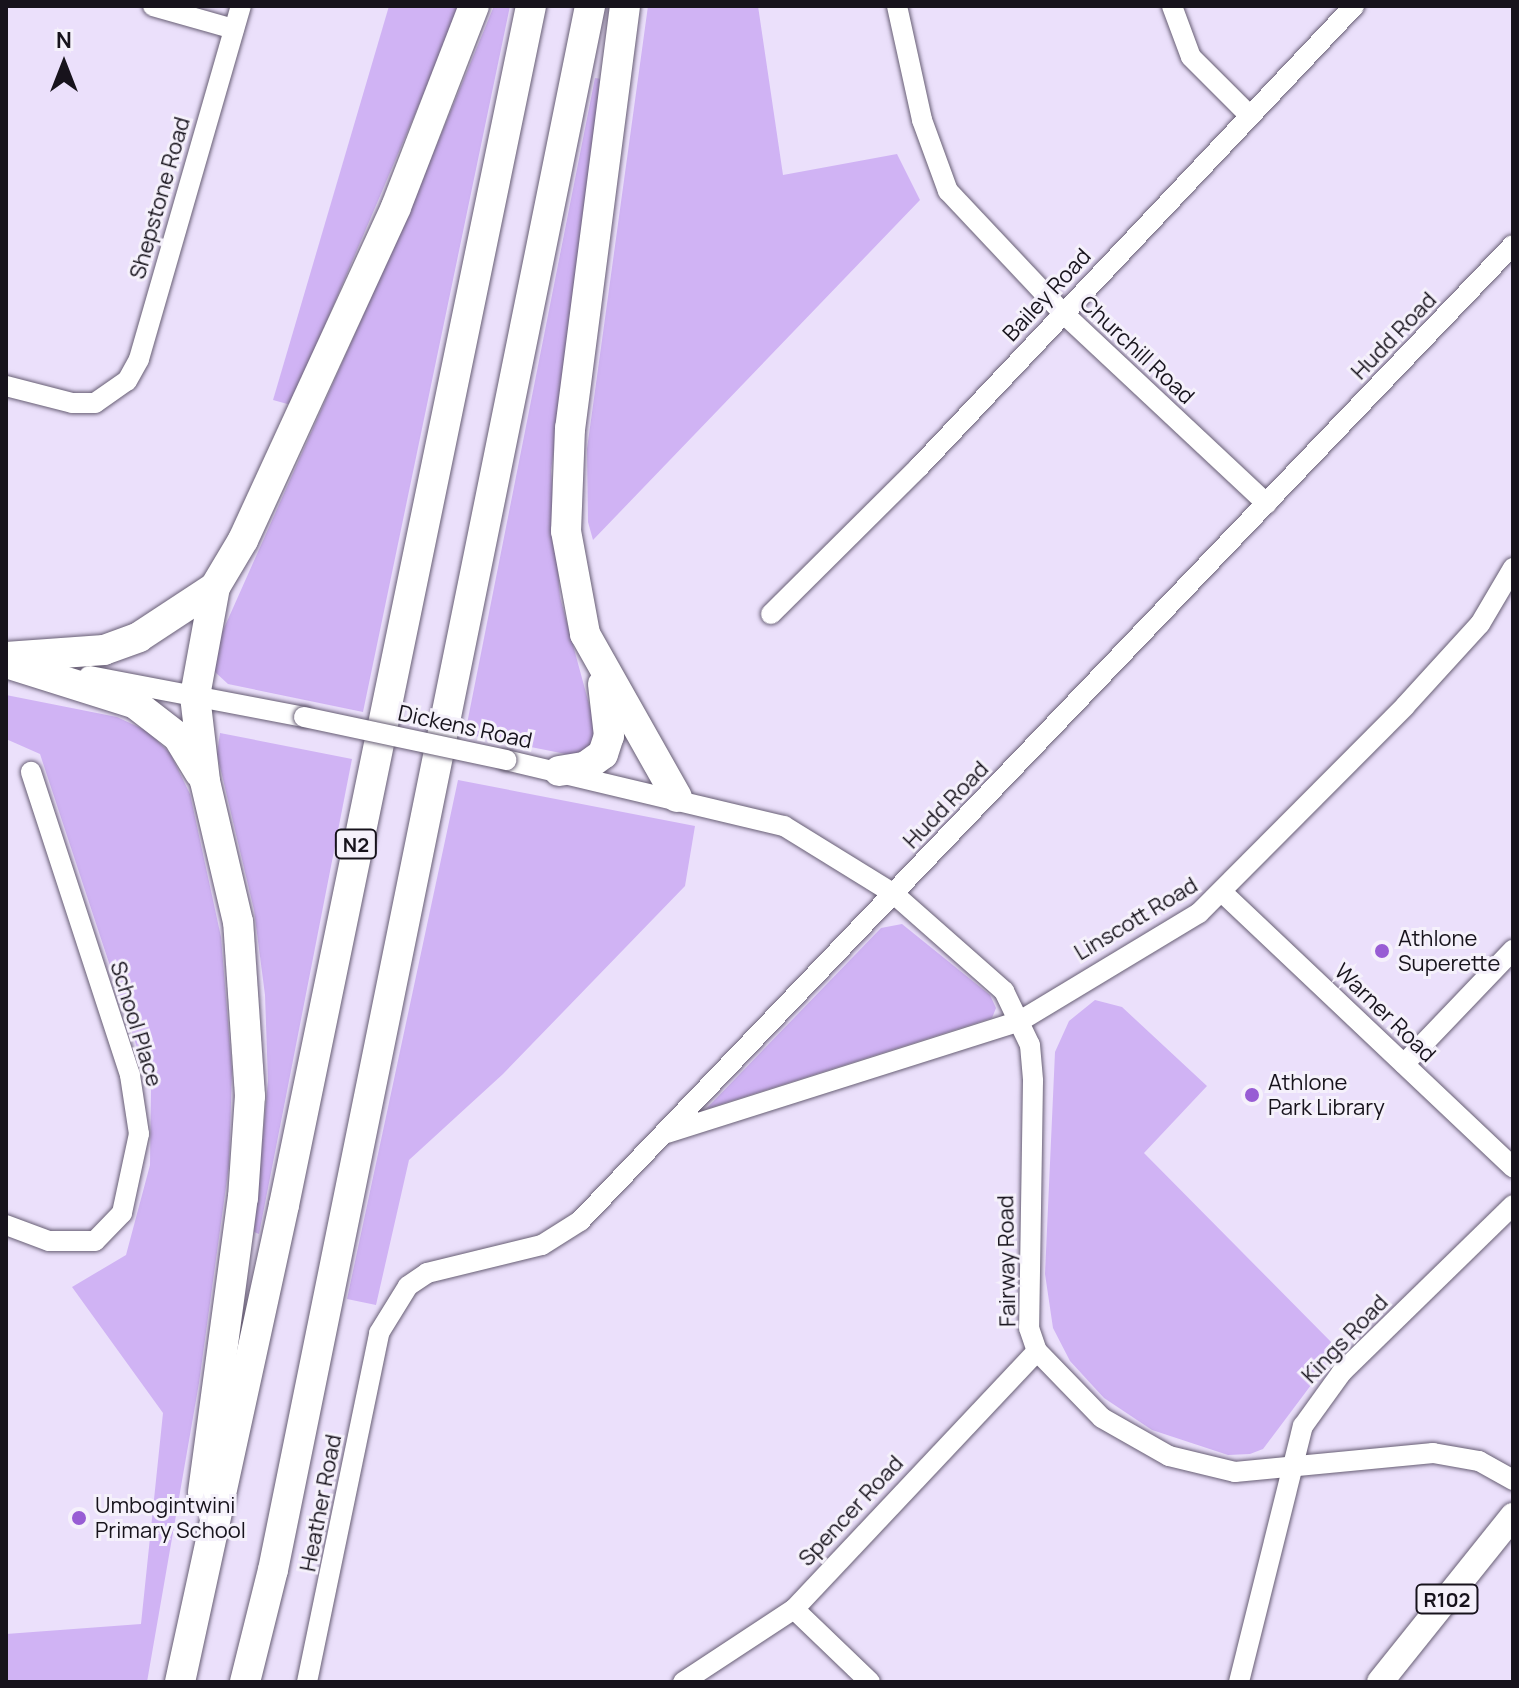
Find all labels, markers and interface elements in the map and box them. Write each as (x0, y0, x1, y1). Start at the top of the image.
north arrow (24, 24, 104, 104)
text: N (56, 25, 72, 55)
street label: Shepstone Road (124, 114, 196, 282)
street label: Bailey Road (998, 243, 1096, 347)
street label: Hudd Road (1346, 287, 1442, 385)
street label: Churchill Road (1074, 290, 1200, 410)
street label: Dickens Road (396, 700, 534, 754)
street label: Hudd Road (898, 756, 994, 854)
road number: N2 (334, 828, 378, 860)
street label: Linscott Road (1070, 872, 1202, 966)
place label: Athlone Superette (1398, 925, 1500, 976)
marker: Athlone Superette (1373, 942, 1391, 960)
street label: School Place (104, 958, 168, 1090)
street label: Warner Road (1329, 958, 1441, 1068)
place label: Athlone Park Library (1268, 1069, 1385, 1120)
marker: Athlone Park Library (1243, 1086, 1261, 1104)
street label: Fairway Road (993, 1195, 1021, 1327)
street label: Kings Road (1296, 1289, 1394, 1389)
street label: Heather Road (295, 1432, 347, 1574)
street label: Spencer Road (793, 1450, 909, 1572)
place label: Umbogintwini Primary School (95, 1492, 246, 1544)
marker: Umbogintwini Primary School (70, 1509, 88, 1527)
road number: R102 (1415, 1583, 1479, 1615)

